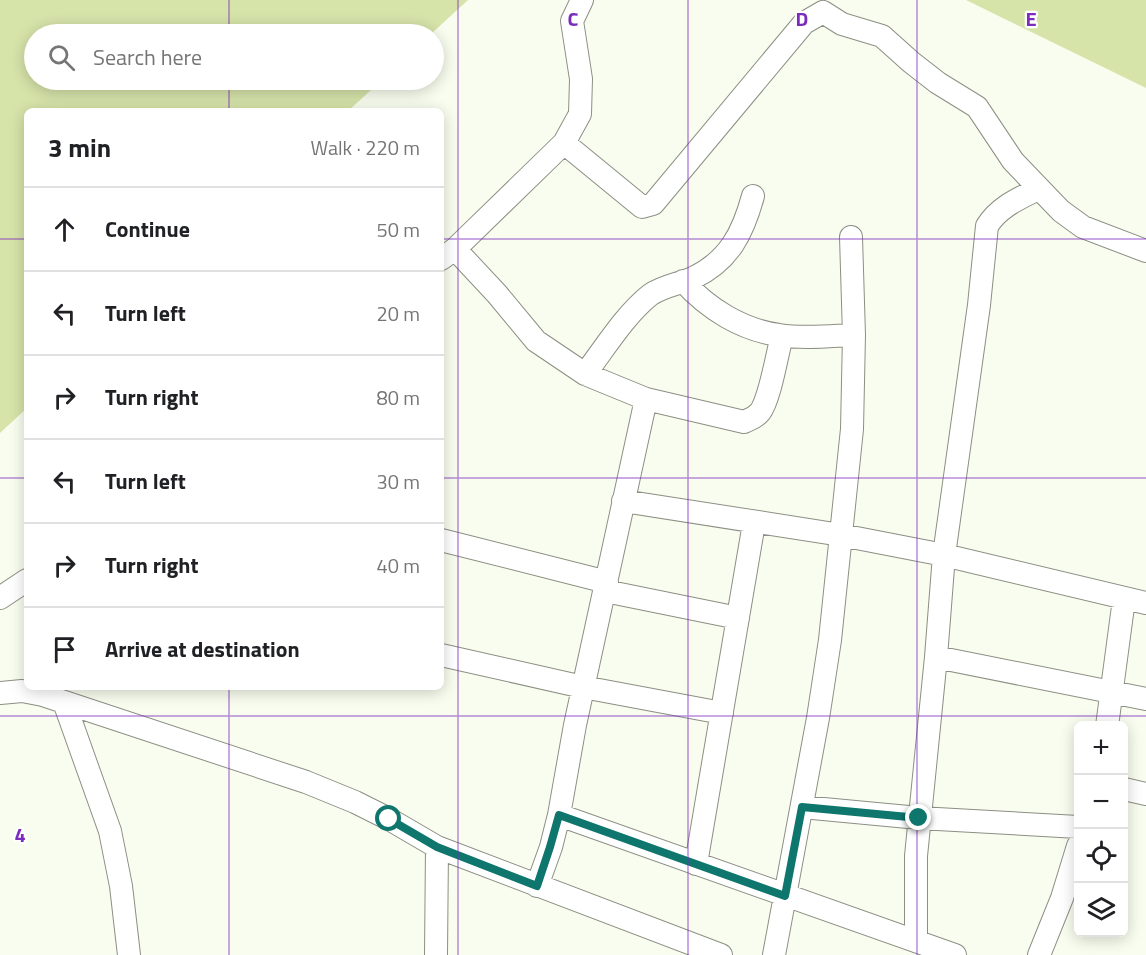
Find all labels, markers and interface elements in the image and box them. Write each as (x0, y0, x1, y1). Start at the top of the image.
text: C (568, 3, 579, 34)
text: D (796, 3, 808, 34)
text: E (1025, 3, 1037, 34)
search box (24, 24, 444, 90)
text: Search here (93, 40, 202, 74)
icon: search (45, 41, 78, 74)
text: 3 min (48, 128, 111, 167)
text: Walk · 220 m (311, 132, 420, 163)
text: Continue (105, 212, 190, 246)
icon: ahead (48, 213, 81, 246)
text: 50 m (376, 214, 420, 245)
text: Turn left (105, 296, 186, 330)
icon: left (48, 297, 81, 330)
text: 20 m (376, 298, 420, 329)
text: Turn right (105, 380, 199, 414)
icon: right (48, 381, 81, 414)
text: 80 m (376, 382, 420, 413)
text: Turn left (105, 464, 186, 498)
icon: left (48, 465, 81, 498)
text: 30 m (376, 466, 420, 497)
text: Turn right (105, 548, 199, 582)
icon: right (48, 549, 81, 582)
text: 40 m (376, 550, 420, 581)
text: Arrive at destination (105, 632, 300, 666)
icon: arrive (48, 633, 81, 666)
map controls (1074, 721, 1128, 937)
button: + (1074, 721, 1128, 775)
button: − (1074, 775, 1128, 829)
route end (905, 804, 931, 830)
route start (375, 805, 401, 831)
text: 4 (14, 819, 26, 850)
button: locate (1074, 829, 1128, 883)
button: layers (1074, 883, 1128, 937)

